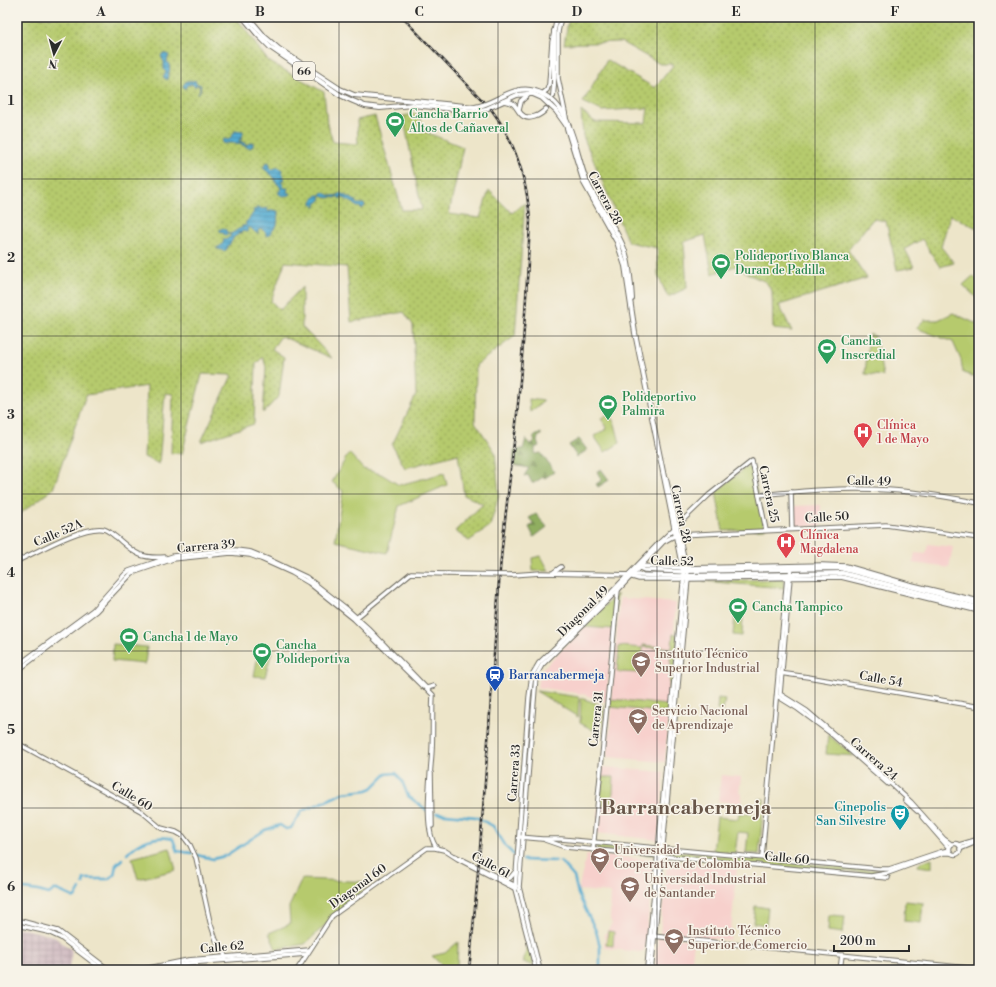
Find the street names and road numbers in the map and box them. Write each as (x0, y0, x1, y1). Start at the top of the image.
road number: 66 (293, 62, 315, 80)
street label: Carrera 28 (584, 169, 625, 228)
street label: Carrera 25 (755, 464, 782, 524)
street label: Calle 49 (847, 474, 891, 489)
street label: Carrera 28 (667, 484, 694, 544)
street label: Calle 50 (804, 509, 850, 526)
street label: Calle 52A (31, 516, 86, 550)
street label: Carrera 39 (176, 536, 236, 557)
street label: Calle 52 (650, 554, 694, 569)
street label: Diagonal 49 (555, 583, 612, 640)
street label: Calle 54 (858, 668, 904, 691)
street label: Carrera 31 (586, 690, 607, 748)
street label: Carrera 24 (847, 734, 901, 784)
street label: Carrera 33 (505, 743, 524, 802)
street label: Calle 60 (109, 778, 155, 815)
street label: Calle 61 (469, 849, 514, 882)
street label: Calle 60 (764, 849, 810, 868)
street label: Diagonal 60 (327, 861, 390, 912)
street label: Calle 62 (199, 938, 245, 957)

